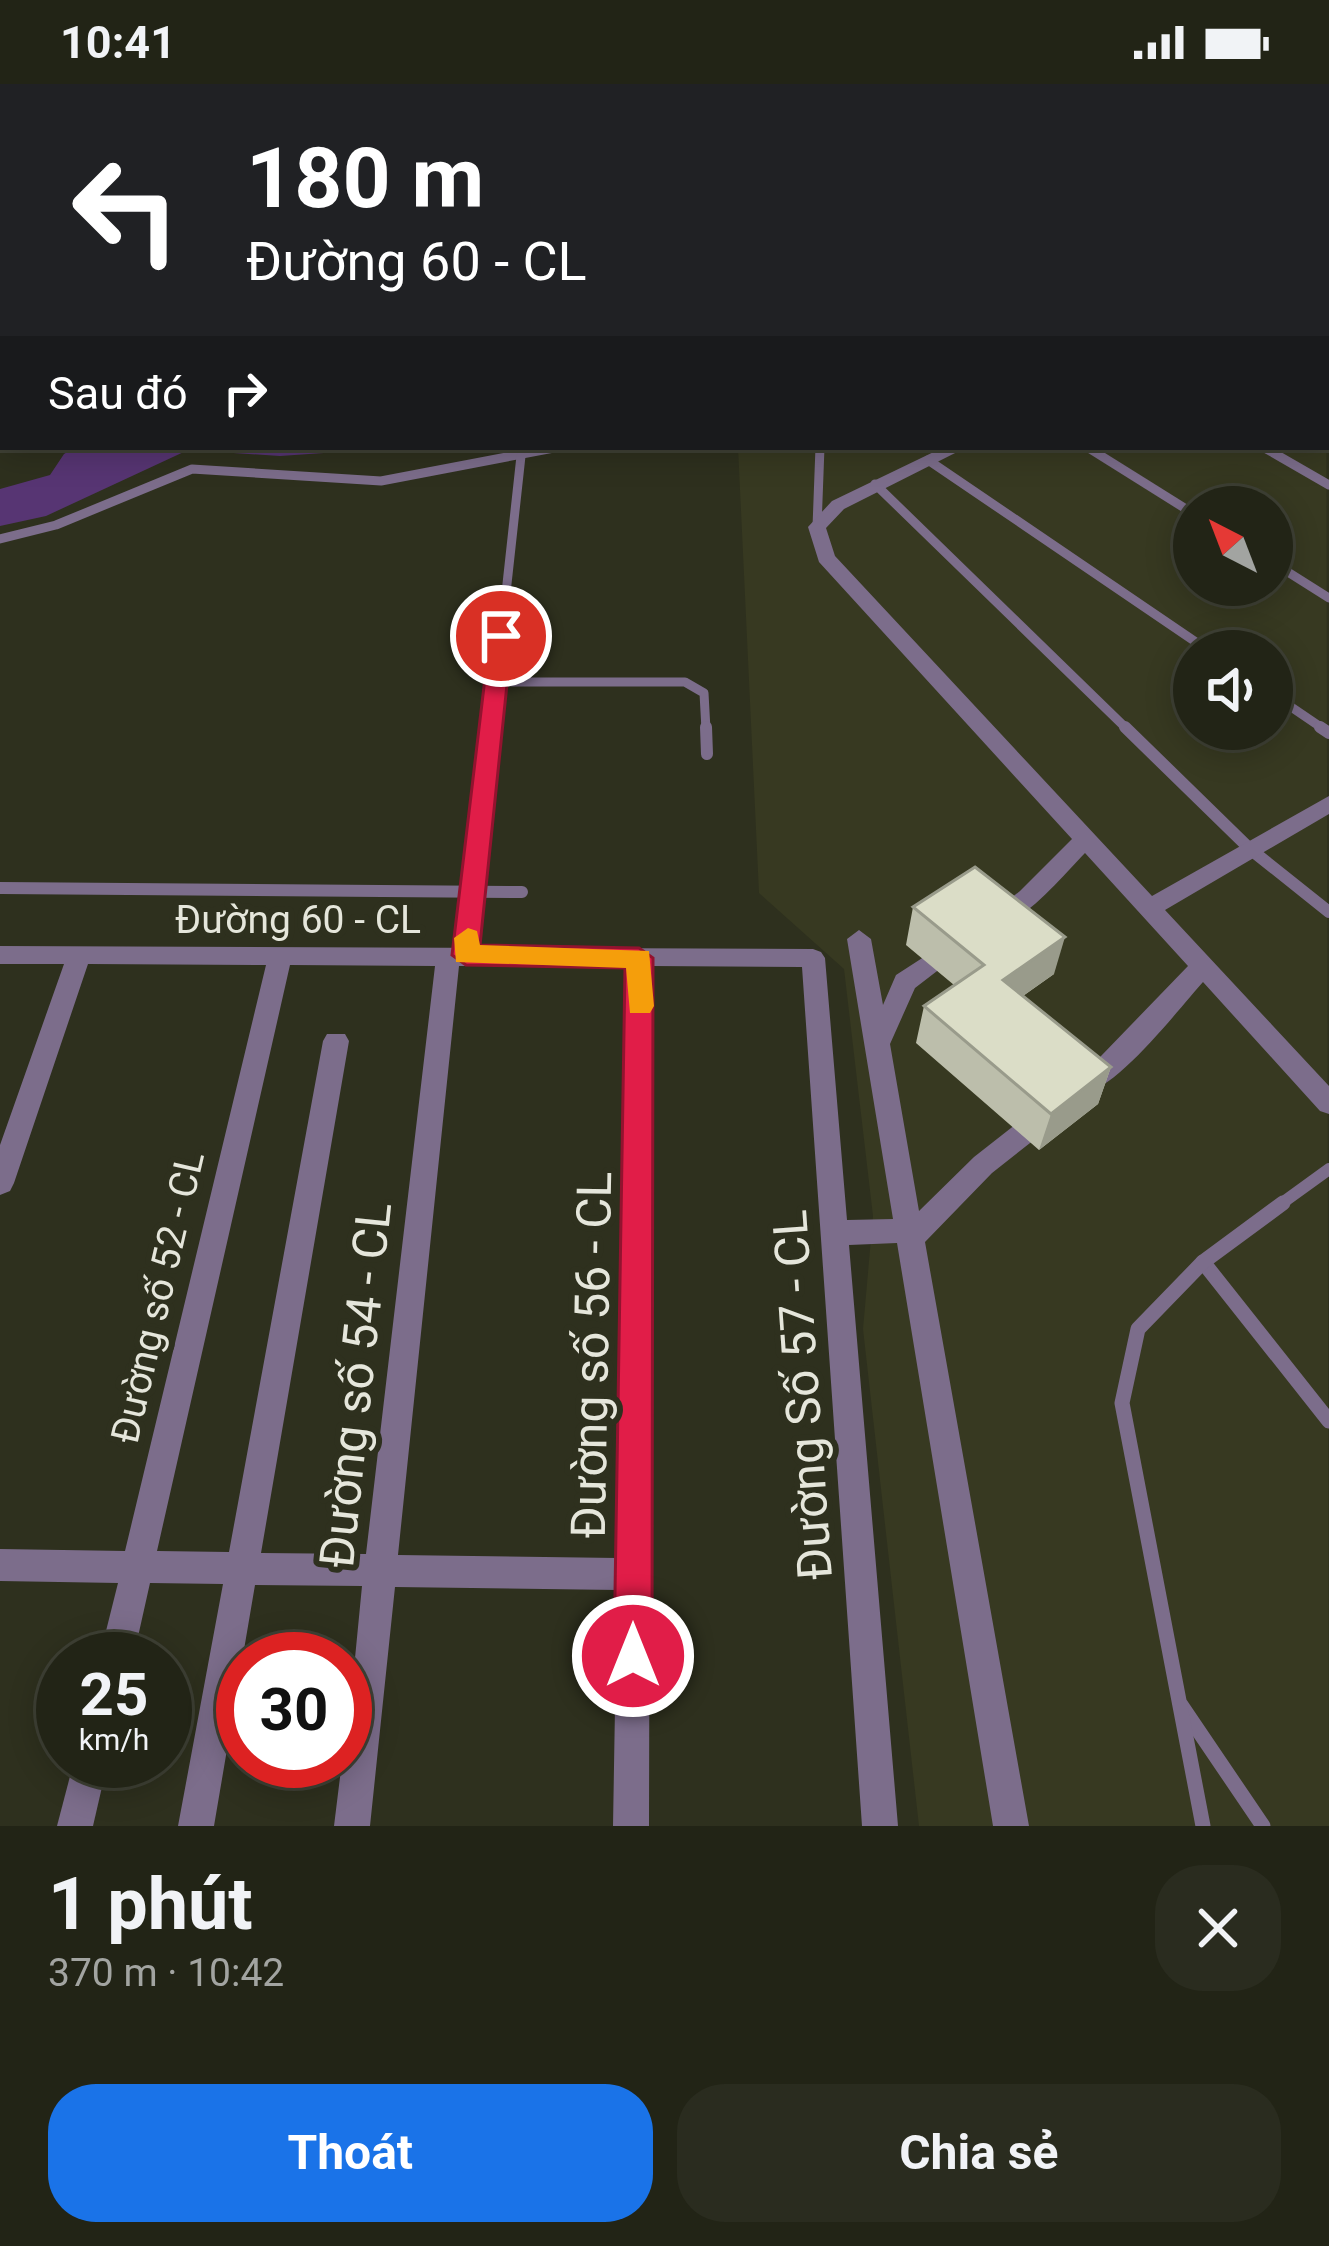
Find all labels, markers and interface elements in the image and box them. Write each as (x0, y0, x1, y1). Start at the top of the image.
text: 10:41 (60, 16, 176, 69)
text: 180 m (246, 129, 484, 228)
icon: left (48, 132, 204, 288)
text: Đường 60 - CL (246, 230, 587, 293)
icon: right (212, 360, 278, 426)
text: Sau đó (48, 367, 188, 420)
north arrow (1173, 486, 1293, 606)
map controls (1173, 486, 1293, 750)
pin (450, 585, 552, 687)
icon: arrive (468, 603, 534, 669)
button: sound (1173, 630, 1293, 750)
street label: Đường 60 - CL (175, 897, 421, 943)
street label: Đường số 52 - CL (102, 1147, 214, 1448)
street label: Đường số 56 - CL (560, 1171, 623, 1539)
street label: Đường số 54 - CL (308, 1200, 403, 1570)
street label: Đường Số 57 - CL (761, 1208, 844, 1582)
position arrow (570, 1593, 696, 1719)
speed limit sign: 30 (216, 1632, 372, 1788)
text: 25 (80, 1659, 148, 1730)
text: km/h (79, 1722, 149, 1757)
text: 1 phút (48, 1862, 253, 1947)
button: close (1155, 1865, 1281, 1991)
text: 370 m · 10:42 (48, 1950, 284, 1996)
button: Thoát (48, 2084, 653, 2222)
button: Chia sẻ (677, 2084, 1281, 2222)

